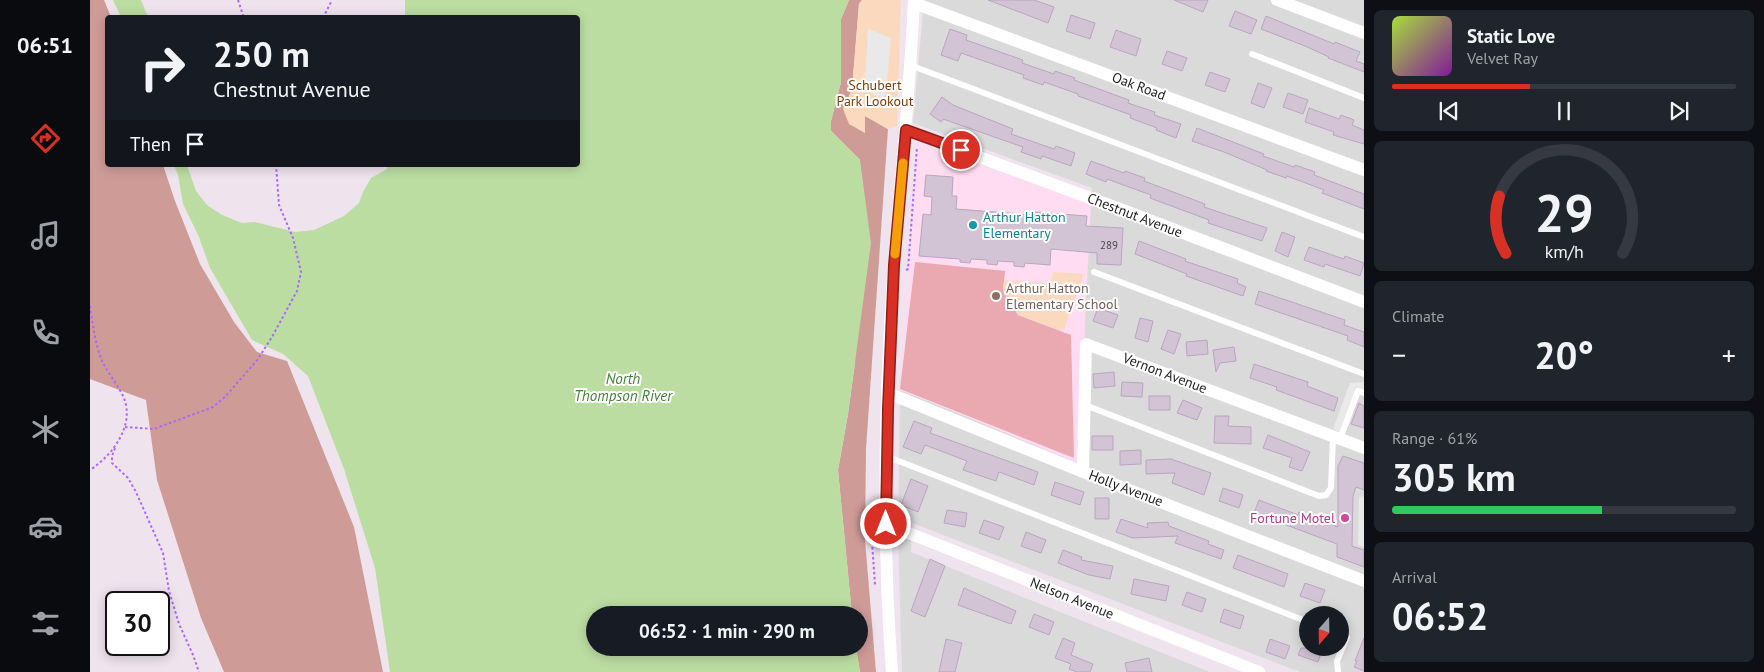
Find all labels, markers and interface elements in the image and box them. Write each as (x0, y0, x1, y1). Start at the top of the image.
text: Static Love (1467, 24, 1555, 48)
text: 06:51 (17, 31, 73, 59)
text: 250 m (213, 31, 310, 77)
icon: right (130, 35, 195, 100)
text: Velvet Ray (1467, 48, 1538, 68)
street label: Oak Road (1110, 68, 1168, 104)
text: Chestnut Avenue (213, 75, 371, 103)
park label: Schubert Park Lookout (837, 76, 914, 110)
icon: previous (1435, 97, 1463, 125)
icon: pause (1550, 97, 1578, 125)
icon: next (1665, 97, 1693, 125)
icon: directions (28, 121, 63, 156)
pin (940, 129, 982, 171)
icon: arrive (181, 130, 209, 158)
text: Then (130, 132, 171, 156)
icon: arrive (947, 136, 975, 164)
text: 29 (1535, 179, 1593, 246)
street label: Chestnut Avenue (1085, 189, 1185, 241)
place label: Arthur Hatton Elementary (983, 208, 1066, 242)
icon: music (28, 218, 63, 253)
marker: Arthur Hatton Elementary (967, 219, 979, 231)
house number: 289 (1100, 238, 1118, 252)
text: km/h (1544, 240, 1584, 263)
place label: Arthur Hatton Elementary School (1006, 279, 1118, 313)
marker: Arthur Hatton Elementary School (990, 290, 1002, 302)
text: Climate (1392, 306, 1444, 326)
icon: phone (28, 315, 63, 350)
text: 20° (1534, 330, 1594, 379)
text: − (1392, 336, 1406, 373)
text: + (1722, 336, 1736, 373)
street label: Vernon Avenue (1119, 348, 1210, 397)
water label: North Thompson River (574, 369, 673, 405)
icon: climate (28, 412, 63, 447)
text: Range · 61% (1392, 428, 1477, 448)
text: 305 km (1392, 452, 1516, 501)
street label: Holly Avenue (1086, 466, 1166, 510)
position arrow (859, 497, 911, 549)
icon: car (28, 509, 63, 544)
place label: Fortune Motel (1250, 509, 1335, 527)
marker: Fortune Motel (1339, 512, 1351, 524)
text: Arrival (1392, 567, 1437, 587)
street label: Nelson Avenue (1028, 573, 1116, 623)
speed limit sign: 30 (105, 591, 170, 656)
text: 06:52 (1392, 591, 1488, 640)
icon: filters (28, 606, 63, 641)
north arrow (1299, 606, 1349, 656)
map controls (1299, 606, 1349, 656)
text: 06:52 · 1 min · 290 m (639, 619, 815, 643)

